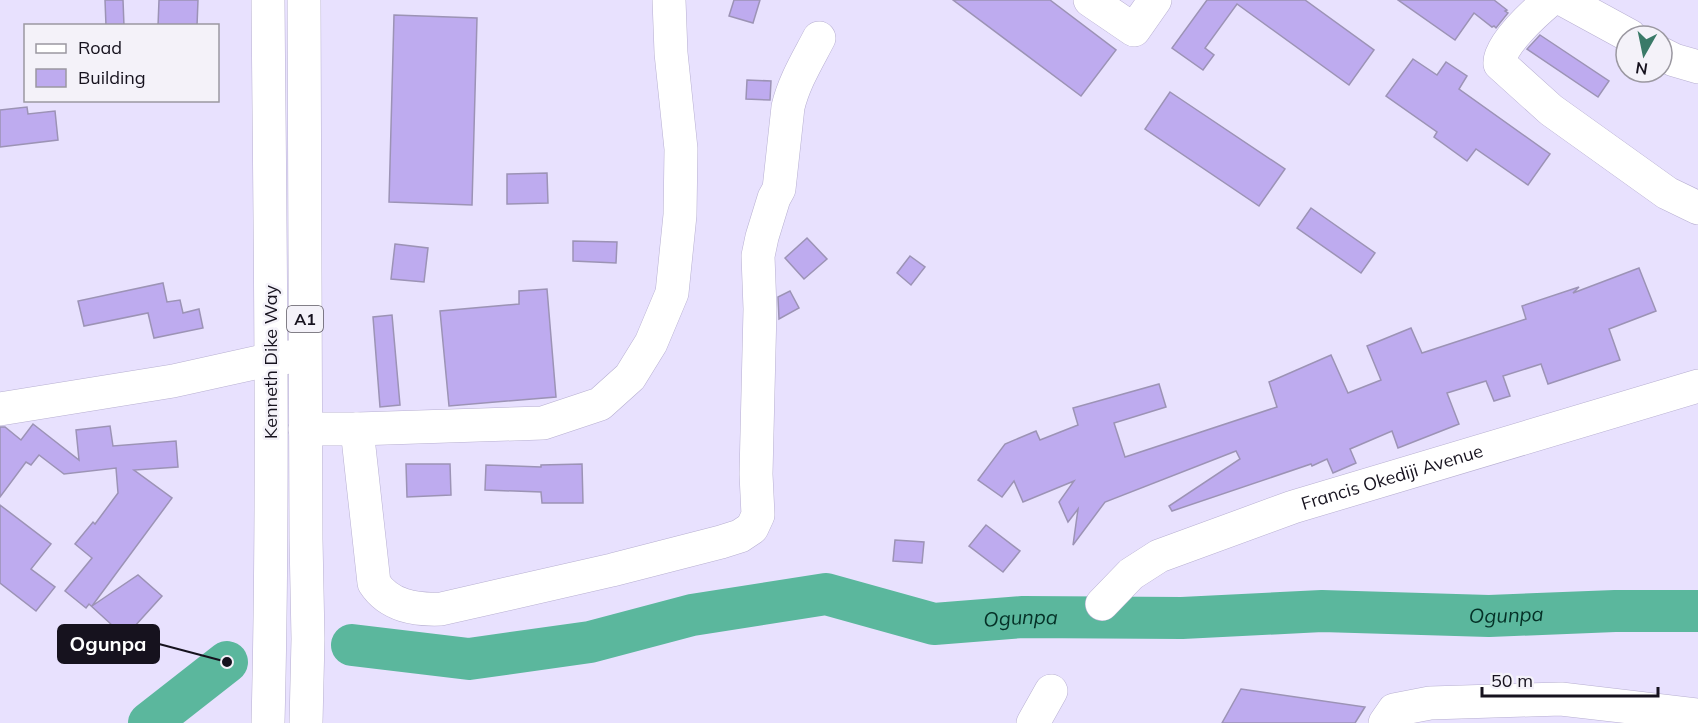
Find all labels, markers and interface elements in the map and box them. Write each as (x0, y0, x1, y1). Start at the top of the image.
legend (24, 24, 219, 102)
north arrow (1614, 24, 1674, 84)
text: Road (78, 36, 122, 59)
text: N (1634, 58, 1649, 80)
text: Building (78, 66, 146, 89)
street label: Kenneth Dike Way (259, 285, 282, 439)
road number: A1 (287, 306, 323, 332)
street label: Francis Okediji Avenue (1298, 439, 1485, 515)
water label: Ogunpa (1468, 601, 1544, 628)
water label: Ogunpa (982, 604, 1058, 632)
callout: Ogunpa (58, 625, 159, 663)
text: Ogunpa (70, 631, 146, 656)
scale bar (1482, 660, 1658, 698)
text: 50 m (1491, 669, 1533, 692)

